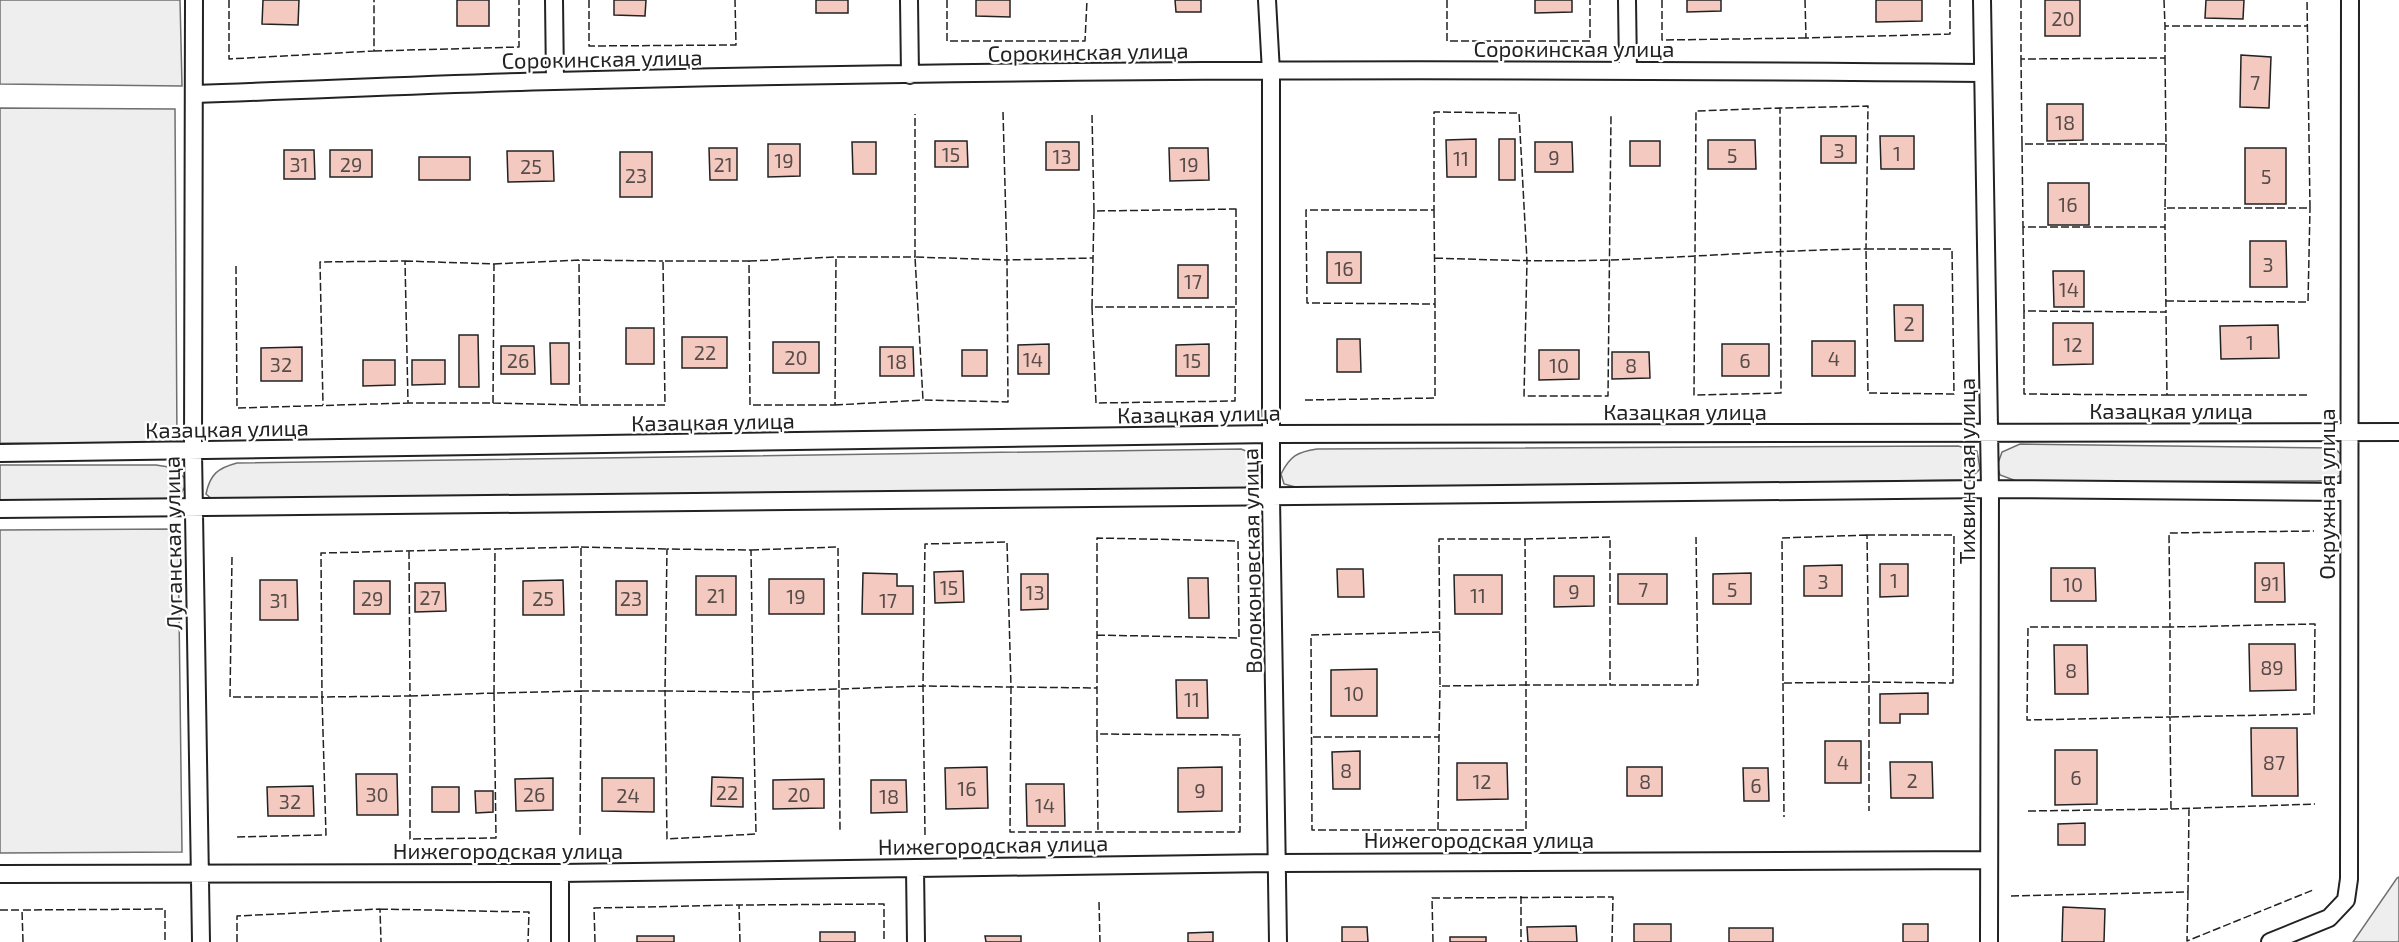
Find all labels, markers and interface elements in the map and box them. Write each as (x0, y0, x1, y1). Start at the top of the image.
house number: 20 (2051, 6, 2075, 30)
street label: Сорокинская улица (1474, 35, 1674, 62)
street label: Сорокинская улица (987, 36, 1189, 67)
street label: Сорокинская улица (501, 43, 703, 74)
house number: 7 (2250, 70, 2260, 94)
house number: 18 (2055, 110, 2075, 134)
house number: 3 (1833, 138, 1845, 162)
house number: 1 (1893, 141, 1901, 165)
house number: 15 (942, 142, 960, 166)
house number: 5 (1727, 143, 1737, 167)
house number: 13 (1052, 144, 1072, 168)
house number: 9 (1548, 145, 1560, 169)
house number: 11 (1453, 146, 1469, 170)
house number: 19 (774, 148, 794, 172)
house number: 31 (289, 152, 309, 176)
house number: 29 (340, 152, 362, 176)
house number: 21 (713, 152, 733, 176)
house number: 19 (1179, 152, 1199, 176)
house number: 25 (520, 154, 542, 178)
house number: 23 (625, 163, 647, 187)
house number: 5 (2261, 164, 2271, 188)
house number: 16 (2058, 192, 2078, 216)
house number: 3 (2262, 252, 2274, 276)
house number: 16 (1334, 256, 1354, 280)
house number: 17 (1184, 269, 1202, 293)
house number: 14 (2059, 277, 2079, 301)
house number: 2 (1903, 311, 1915, 335)
house number: 1 (2246, 330, 2254, 354)
house number: 12 (2063, 332, 2083, 356)
house number: 22 (694, 340, 716, 364)
house number: 20 (784, 345, 808, 369)
house number: 4 (1828, 346, 1840, 370)
house number: 14 (1023, 347, 1043, 371)
house number: 26 (507, 348, 529, 372)
house number: 15 (1183, 348, 1201, 372)
house number: 6 (1739, 348, 1751, 372)
house number: 18 (887, 349, 907, 373)
house number: 32 (270, 352, 292, 376)
house number: 10 (1549, 353, 1569, 377)
house number: 8 (1625, 353, 1637, 377)
street label: Тихвинская улица (1953, 378, 1980, 564)
street label: Казацкая улица (2089, 397, 2253, 424)
street label: Казацкая улица (1603, 398, 1767, 425)
street label: Казацкая улица (1117, 399, 1281, 428)
street label: Казацкая улица (631, 407, 795, 436)
street label: Окружная улица (2313, 408, 2340, 580)
street label: Казацкая улица (145, 414, 309, 443)
street label: Волоконовская улица (1236, 448, 1267, 674)
street label: Луганская улица (157, 456, 188, 630)
house number: 1 (1890, 568, 1898, 592)
house number: 3 (1817, 569, 1829, 593)
house number: 91 (2260, 571, 2280, 595)
house number: 10 (2063, 572, 2083, 596)
house number: 15 (940, 575, 958, 599)
house number: 7 (1638, 577, 1648, 601)
house number: 5 (1727, 577, 1737, 601)
house number: 9 (1568, 579, 1580, 603)
house number: 13 (1025, 580, 1045, 604)
house number: 21 (706, 583, 726, 607)
house number: 11 (1470, 583, 1486, 607)
house number: 19 (786, 584, 806, 608)
house number: 27 (419, 585, 441, 609)
house number: 29 (361, 586, 383, 610)
house number: 25 (532, 586, 554, 610)
house number: 23 (620, 586, 642, 610)
house number: 31 (269, 588, 289, 612)
house number: 17 (879, 588, 897, 612)
house number: 89 (2260, 655, 2284, 679)
house number: 8 (2065, 658, 2077, 682)
house number: 10 (1344, 681, 1364, 705)
house number: 11 (1184, 687, 1200, 711)
house number: 4 (1837, 750, 1849, 774)
house number: 87 (2263, 750, 2285, 774)
house number: 8 (1340, 758, 1352, 782)
house number: 6 (2070, 765, 2082, 789)
house number: 2 (1906, 768, 1918, 792)
house number: 12 (1472, 769, 1492, 793)
house number: 8 (1639, 769, 1651, 793)
house number: 6 (1750, 773, 1762, 797)
house number: 16 (957, 776, 977, 800)
house number: 9 (1194, 778, 1206, 802)
house number: 22 (716, 780, 738, 804)
house number: 30 (365, 782, 389, 806)
house number: 26 (523, 782, 545, 806)
house number: 20 (787, 782, 811, 806)
house number: 24 (616, 783, 640, 807)
house number: 18 (879, 784, 899, 808)
house number: 32 (279, 789, 301, 813)
house number: 14 (1035, 793, 1055, 817)
street label: Нижегородская улица (1364, 826, 1594, 853)
street label: Нижегородская улица (878, 829, 1108, 860)
street label: Нижегородская улица (393, 837, 623, 864)

